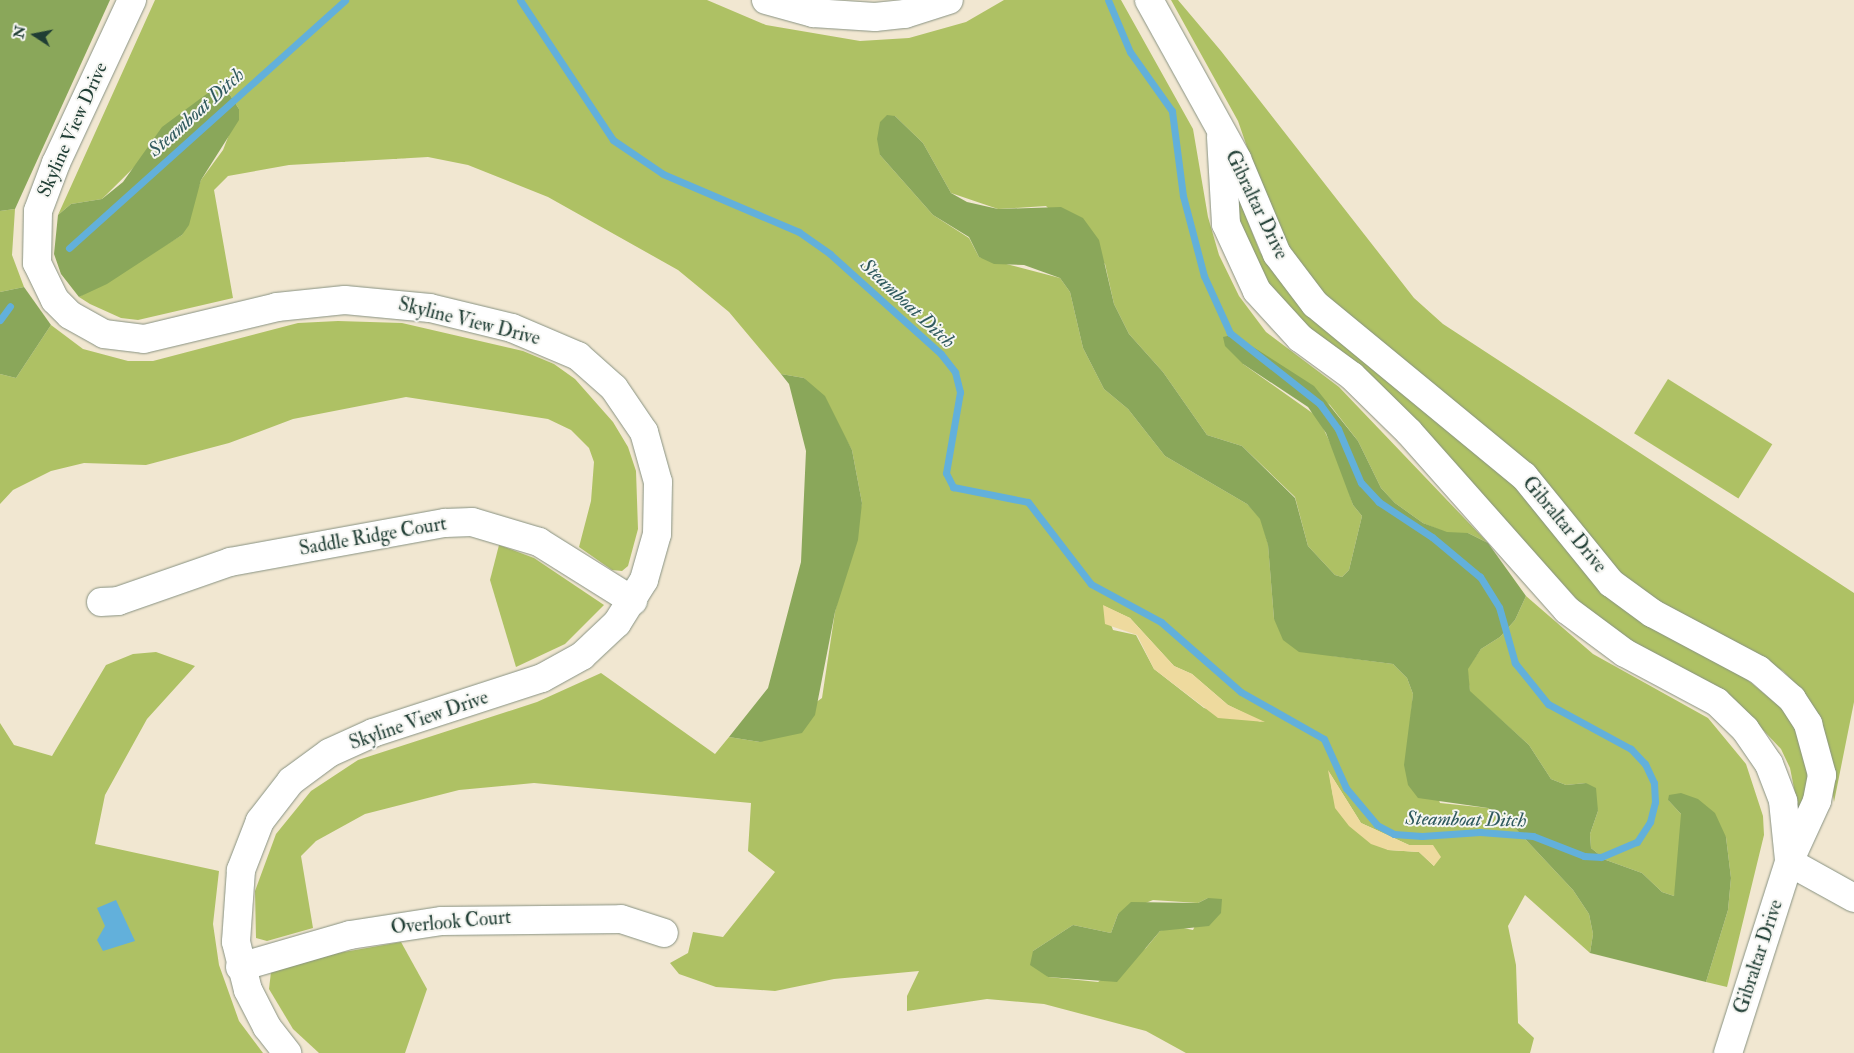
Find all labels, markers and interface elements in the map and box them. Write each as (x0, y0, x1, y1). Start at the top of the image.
north arrow (10, 10, 60, 60)
text: N (10, 24, 29, 40)
street label: Skyline View Drive (33, 59, 113, 201)
water label: Steamboat Ditch (143, 63, 249, 161)
street label: Gibraltar Drive (1220, 147, 1292, 263)
water label: Steamboat Ditch (855, 253, 961, 353)
street label: Skyline View Drive (396, 293, 542, 351)
street label: Gibraltar Drive (1517, 472, 1611, 578)
street label: Saddle Ridge Court (298, 513, 448, 561)
street label: Skyline View Drive (347, 687, 491, 755)
water label: Steamboat Ditch (1405, 806, 1527, 832)
street label: Gibraltar Drive (1730, 897, 1788, 1017)
street label: Overlook Court (390, 906, 512, 940)

